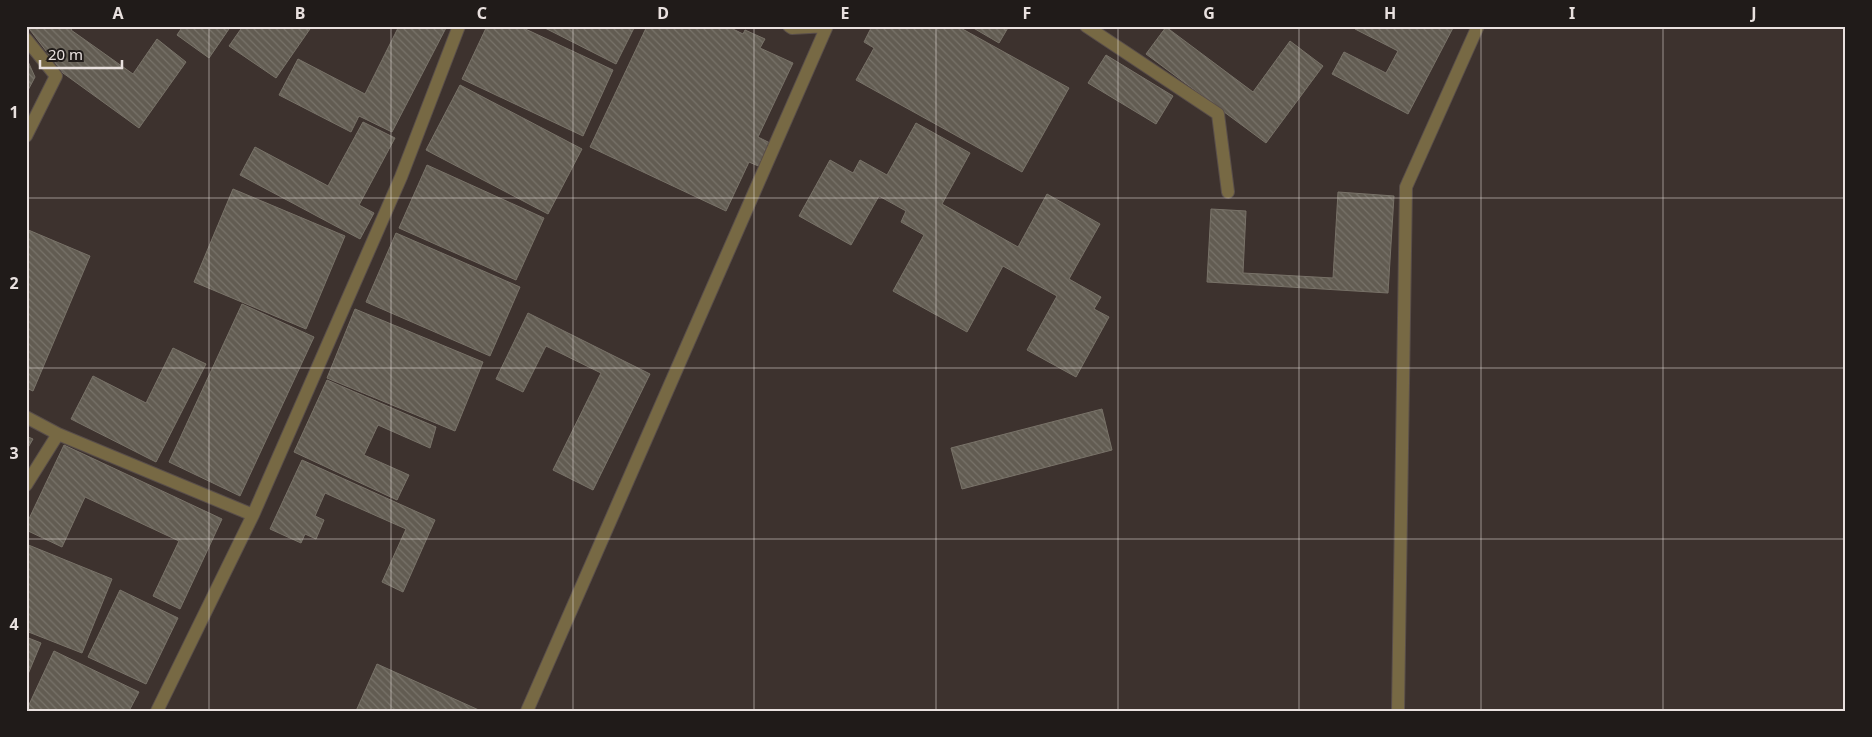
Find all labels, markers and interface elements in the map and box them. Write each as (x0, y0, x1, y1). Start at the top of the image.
text: A (112, 2, 124, 24)
text: B (295, 2, 305, 24)
text: C (477, 2, 487, 24)
text: D (657, 2, 669, 24)
text: E (841, 2, 850, 24)
text: F (1023, 2, 1031, 24)
text: G (1203, 2, 1215, 24)
text: H (1384, 2, 1396, 24)
text: I (1569, 2, 1575, 24)
text: J (1749, 2, 1757, 24)
scale bar (40, 38, 122, 70)
text: 20 m (48, 44, 83, 64)
text: 1 (9, 101, 19, 123)
text: 2 (9, 272, 19, 294)
text: 3 (9, 442, 19, 464)
text: 4 (9, 613, 19, 635)

